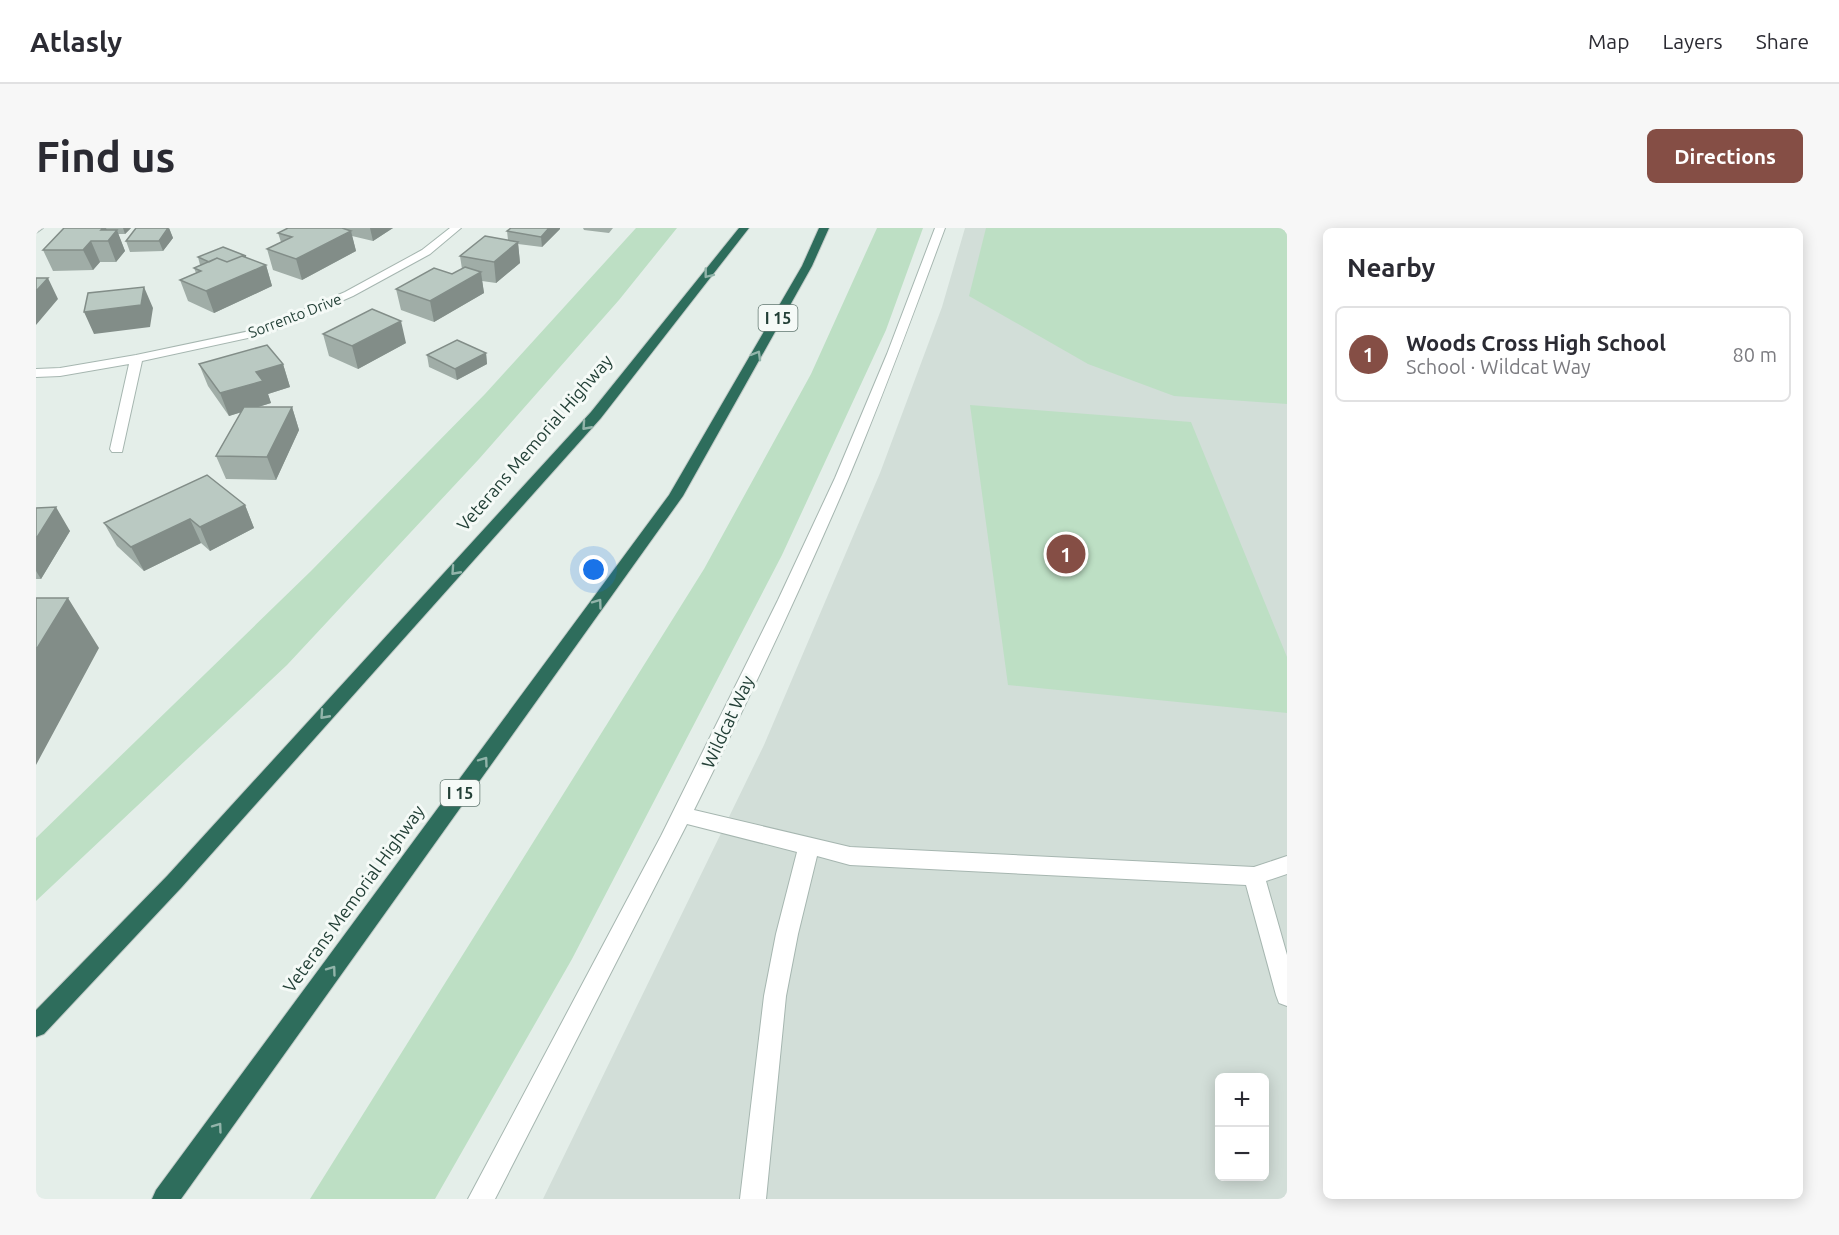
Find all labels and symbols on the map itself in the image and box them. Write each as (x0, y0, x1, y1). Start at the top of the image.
one-way arrow (704, 267, 715, 278)
street label: Sorrento Drive (246, 290, 344, 341)
road number: I 15 (758, 305, 798, 331)
street label: Veterans Memorial Highway (452, 350, 616, 534)
one-way arrow (749, 351, 761, 361)
one-way arrow (582, 419, 593, 430)
pin: 1 (1046, 532, 1086, 576)
your location (579, 555, 608, 584)
one-way arrow (451, 564, 462, 575)
one-way arrow (591, 598, 602, 609)
street label: Wildcat Way (697, 672, 757, 771)
one-way arrow (320, 709, 331, 719)
one-way arrow (477, 756, 488, 767)
road number: I 15 (440, 780, 480, 806)
street label: Veterans Memorial Highway (279, 801, 428, 996)
one-way arrow (325, 965, 336, 976)
one-way arrow (211, 1123, 222, 1134)

